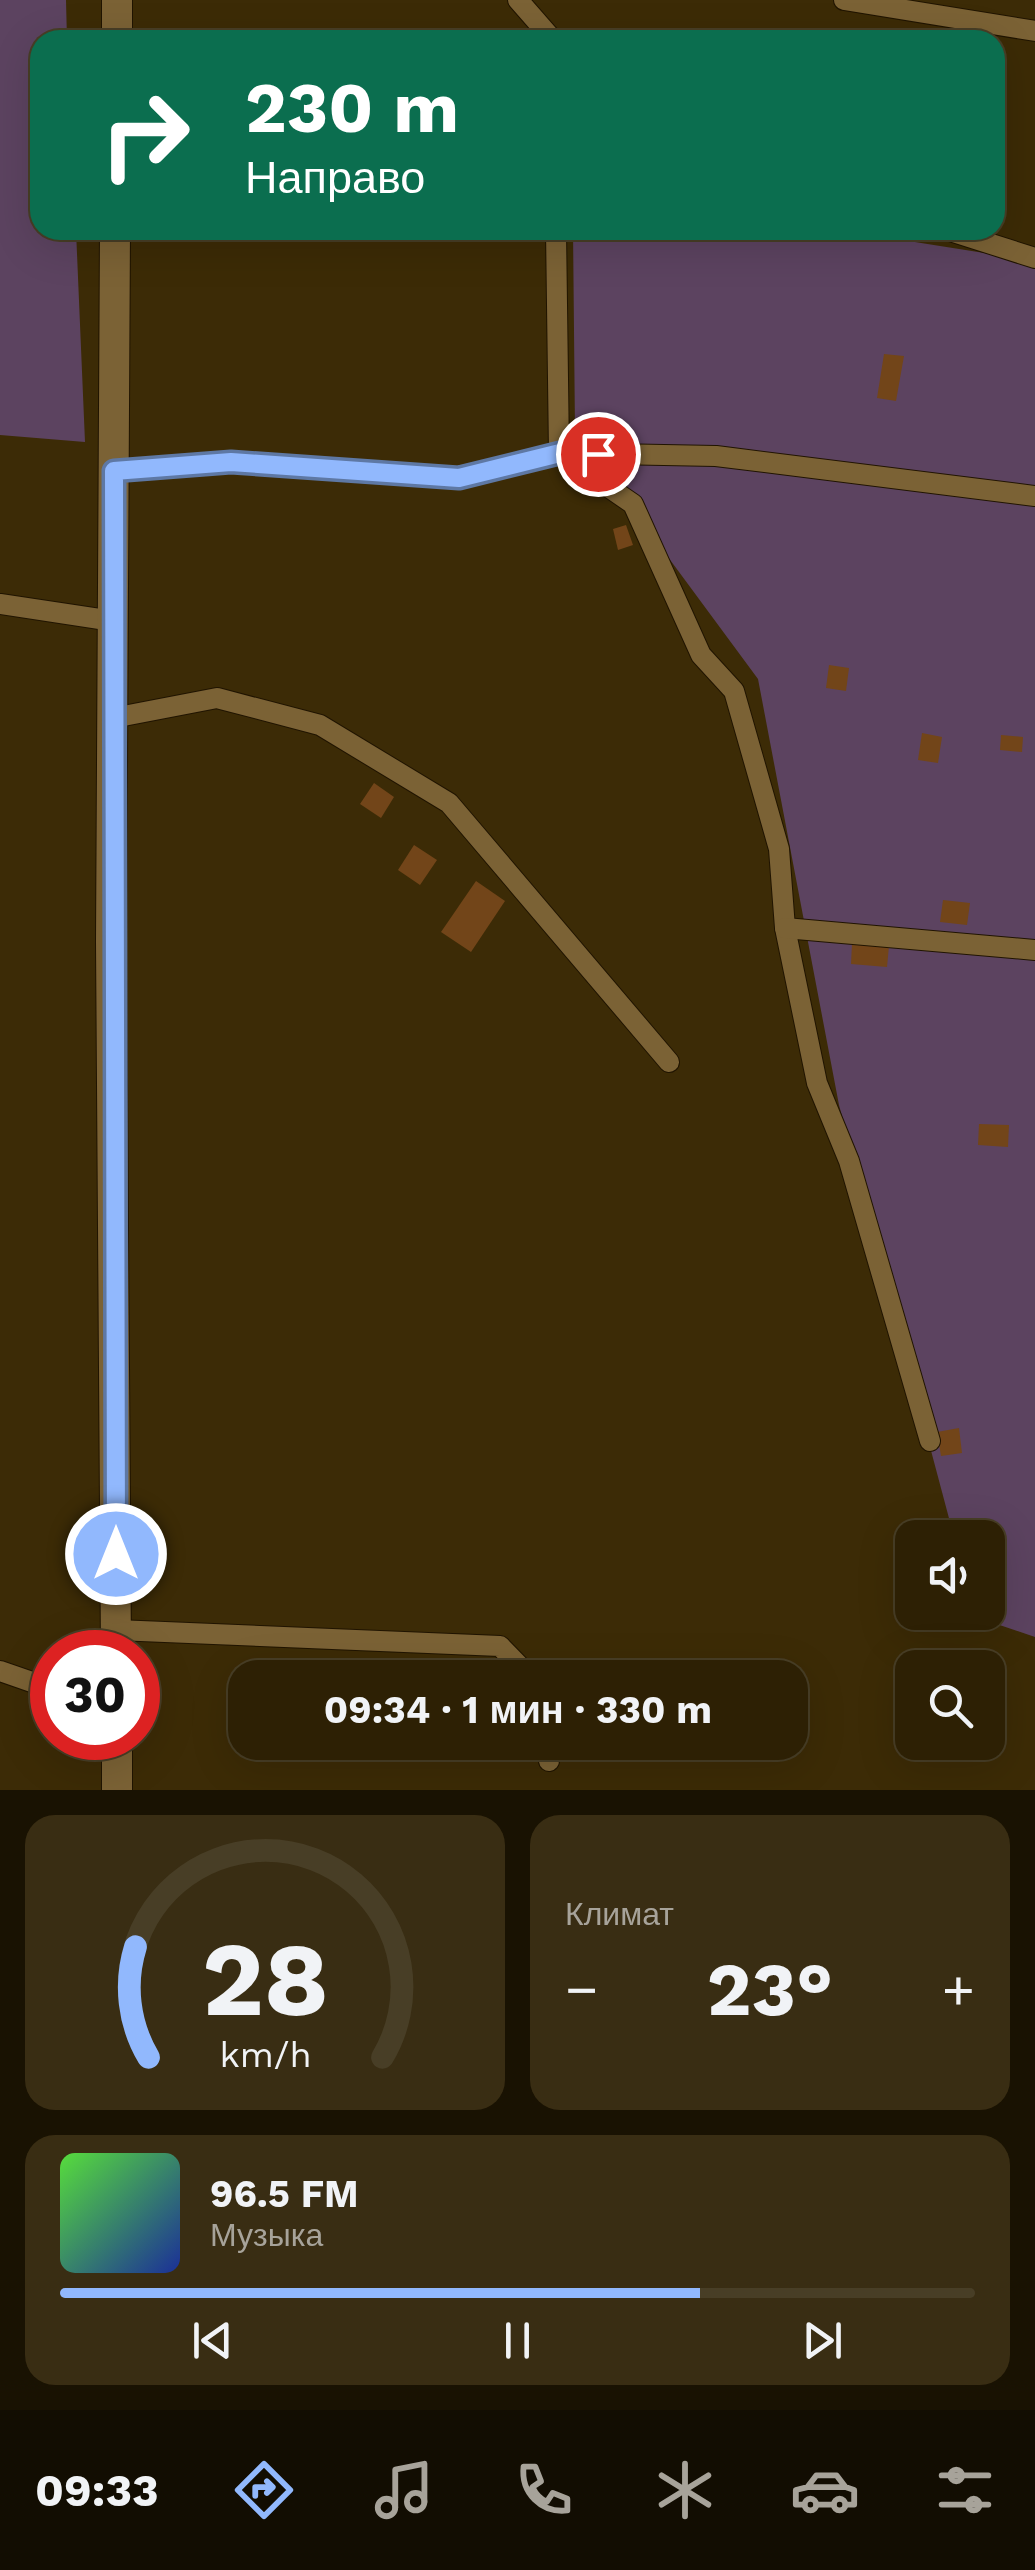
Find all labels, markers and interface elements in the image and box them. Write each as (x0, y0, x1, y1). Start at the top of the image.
text: 230 m (245, 67, 459, 149)
icon: right (80, 70, 210, 200)
text: Направо (245, 151, 425, 204)
pin (556, 412, 641, 497)
icon: arrive (571, 427, 626, 482)
position arrow (64, 1502, 168, 1606)
map controls (895, 1520, 1005, 1760)
button: sound (895, 1520, 1005, 1630)
speed limit sign: 30 (30, 1630, 160, 1760)
button: search (895, 1650, 1005, 1760)
text: 09:34 · 1 мин · 330 m (324, 1688, 712, 1732)
text: Климат (565, 1895, 674, 1933)
text: 28 (201, 1918, 329, 2040)
text: 23° (707, 1945, 833, 2033)
text: − (565, 1957, 598, 2021)
text: + (942, 1957, 975, 2021)
text: km/h (219, 2034, 311, 2076)
text: 96.5 FM (210, 2172, 359, 2216)
text: Музыка (210, 2216, 323, 2254)
icon: previous (185, 2313, 240, 2368)
icon: pause (490, 2313, 545, 2368)
icon: next (795, 2313, 850, 2368)
icon: directions (229, 2455, 299, 2525)
icon: music (369, 2455, 439, 2525)
icon: phone (509, 2455, 579, 2525)
icon: climate (650, 2455, 720, 2525)
icon: car (790, 2455, 860, 2525)
icon: filters (930, 2455, 1000, 2525)
text: 09:33 (35, 2464, 159, 2517)

